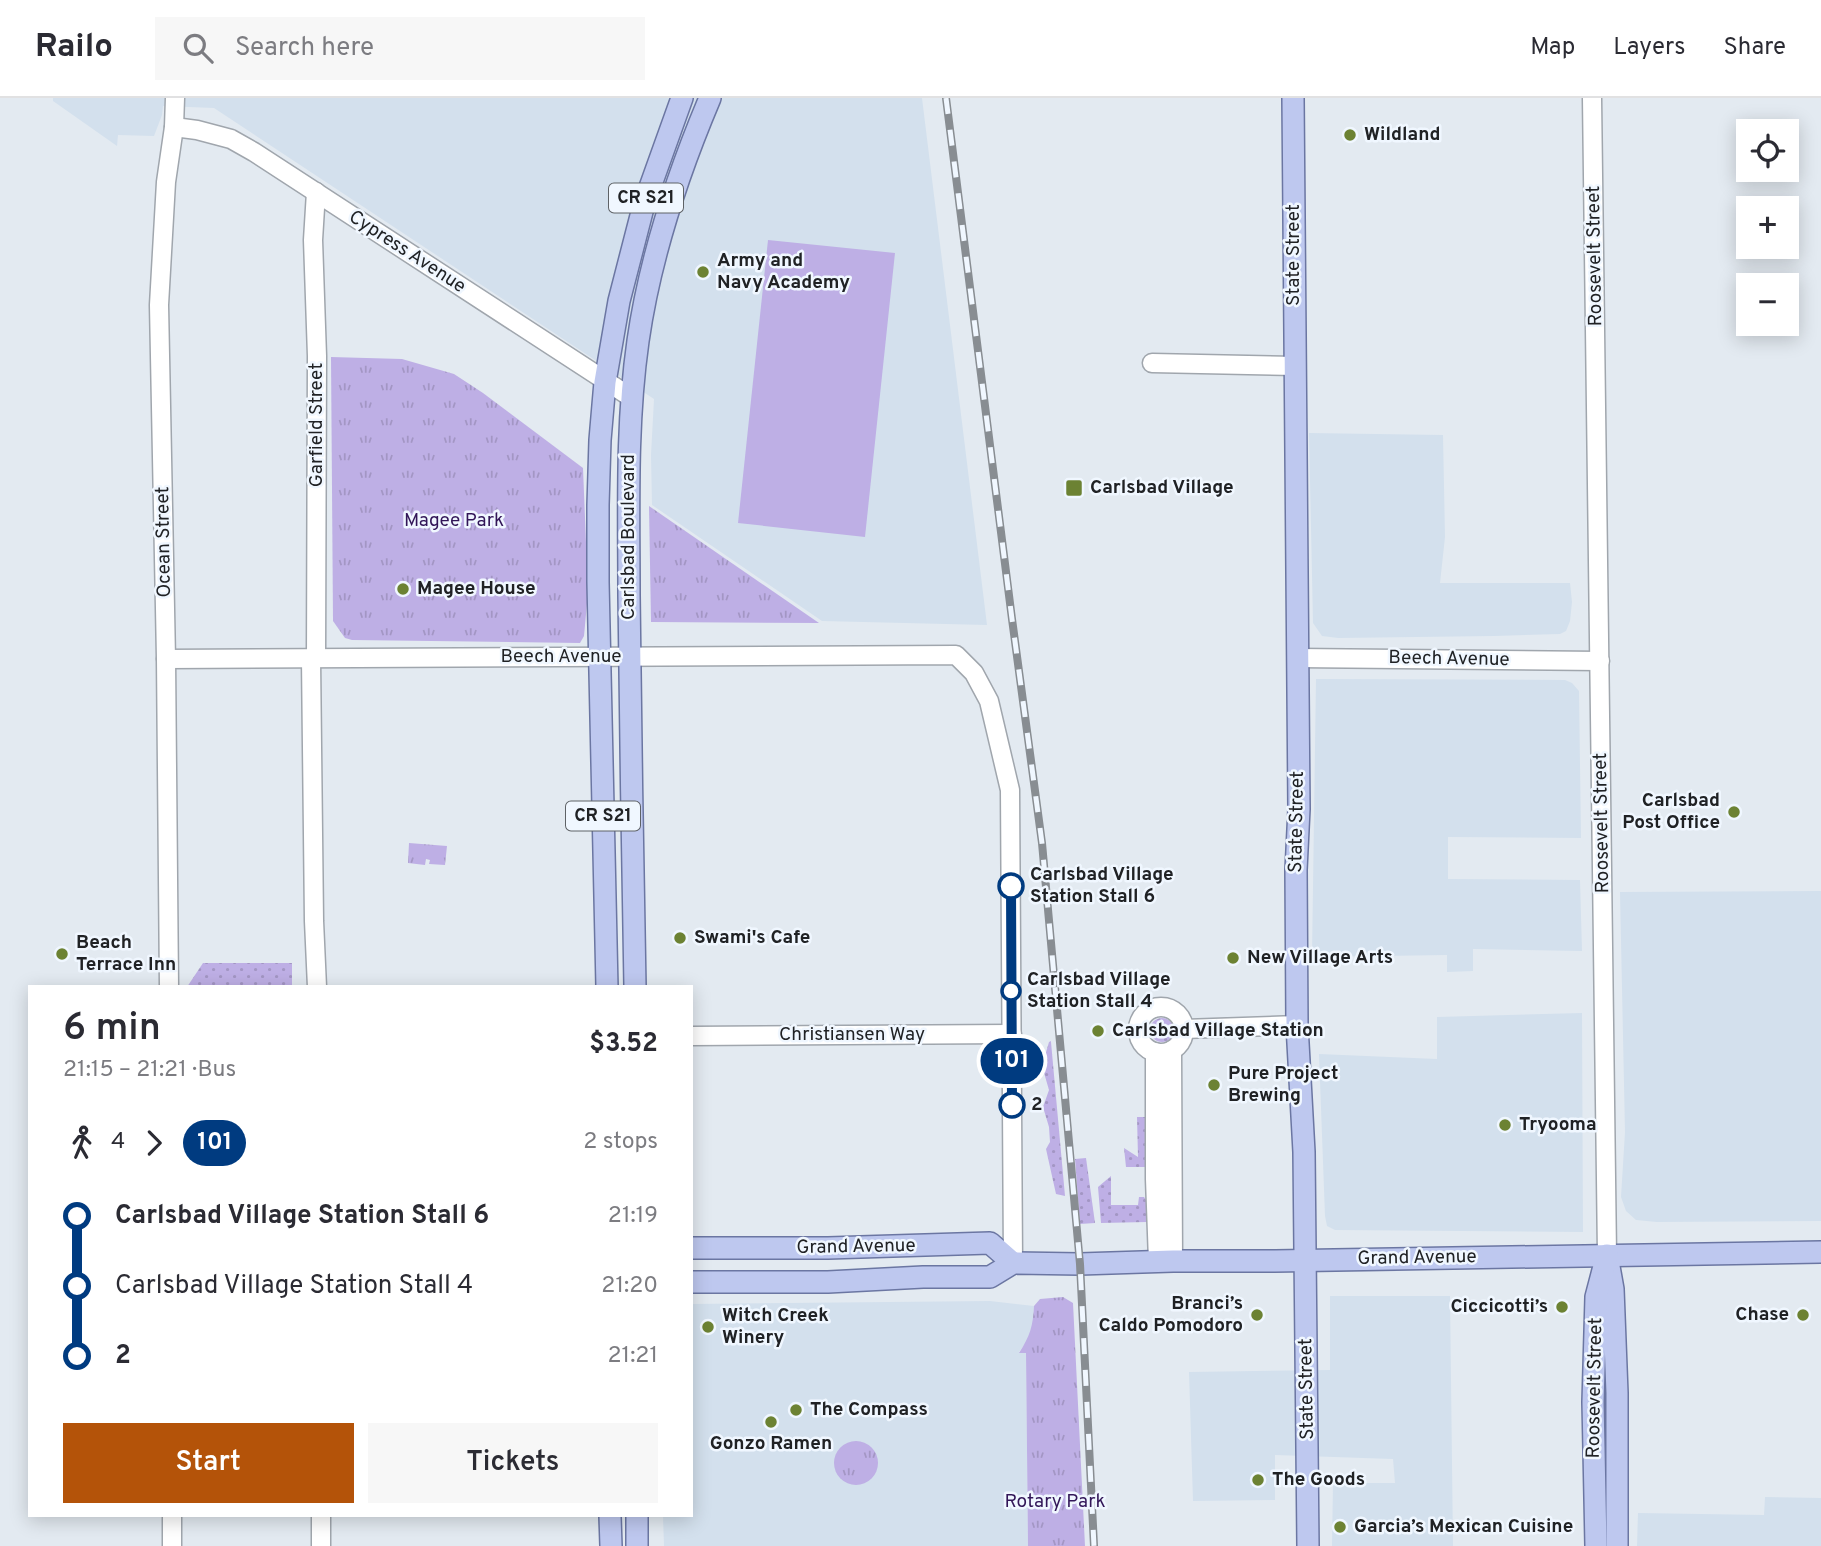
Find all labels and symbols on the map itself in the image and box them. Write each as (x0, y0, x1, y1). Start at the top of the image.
place label: Wildland (1364, 123, 1441, 147)
marker: Wildland (1342, 127, 1358, 143)
road number: CR S21 (609, 184, 683, 212)
street label: Roosevelt Street (1582, 185, 1608, 327)
street label: State Street (1282, 204, 1306, 306)
street label: Cypress Avenue (344, 205, 470, 299)
place label: Army and Navy Academy (717, 249, 850, 295)
marker: Army and Navy Academy (695, 264, 711, 280)
street label: Garfield Street (305, 363, 329, 487)
street label: Carlsbad Boulevard (617, 454, 641, 620)
place label: Carlsbad Village (1090, 476, 1234, 500)
marker: Carlsbad Village (1064, 478, 1084, 498)
street label: Ocean Street (151, 486, 177, 598)
park label: Magee Park (404, 509, 504, 533)
place label: Magee House (417, 577, 536, 601)
marker: Magee House (395, 581, 411, 597)
street label: Beech Avenue (500, 645, 622, 669)
street label: Beech Avenue (1388, 646, 1510, 672)
street label: Roosevelt Street (1589, 752, 1615, 894)
street label: State Street (1284, 771, 1310, 873)
place label: Carlsbad Post Office (1622, 789, 1720, 835)
road number: CR S21 (566, 802, 640, 830)
marker: Carlsbad Post Office (1726, 804, 1742, 820)
place label: Carlsbad Village Station Stall 6 (1030, 863, 1174, 909)
marker: Carlsbad Village Station Stall 6 (998, 873, 1024, 899)
place label: Swami's Cafe (694, 926, 810, 950)
marker: Swami's Cafe (672, 930, 688, 946)
place label: Beach Terrace Inn (76, 931, 176, 977)
marker: Beach Terrace Inn (54, 946, 70, 962)
place label: New Village Arts (1247, 946, 1393, 970)
marker: New Village Arts (1225, 950, 1241, 966)
place label: Carlsbad Village Station Stall 4 (1027, 968, 1171, 1014)
marker: Carlsbad Village Station Stall 4 (1001, 981, 1021, 1001)
place label: Carlsbad Village Station (1112, 1019, 1324, 1043)
street label: Christiansen Way (779, 1023, 925, 1047)
marker: Carlsbad Village Station (1090, 1023, 1106, 1039)
line badge: 101 (972, 1038, 1052, 1084)
place label: Pure Project Brewing (1228, 1062, 1338, 1108)
marker: Pure Project Brewing (1206, 1077, 1222, 1093)
marker: 2 (999, 1092, 1025, 1118)
place label: 2 (1031, 1093, 1043, 1117)
place label: Tryooma (1519, 1113, 1597, 1137)
marker: Tryooma (1497, 1117, 1513, 1133)
street label: Grand Avenue (796, 1234, 916, 1260)
street label: Grand Avenue (1357, 1245, 1477, 1271)
place label: Branci’s Caldo Pomodoro (1098, 1292, 1243, 1338)
place label: Ciccicotti’s (1450, 1295, 1548, 1319)
marker: Ciccicotti’s (1554, 1299, 1570, 1315)
place label: Chase (1735, 1303, 1789, 1327)
place label: Witch Creek Winery (722, 1304, 829, 1350)
marker: Branci’s Caldo Pomodoro (1249, 1307, 1265, 1323)
marker: Chase (1795, 1307, 1811, 1323)
street label: Roosevelt Street (1582, 1317, 1608, 1459)
marker: Witch Creek Winery (700, 1319, 716, 1335)
street label: State Street (1294, 1338, 1320, 1440)
place label: The Compass (810, 1398, 928, 1422)
marker: The Compass (788, 1402, 804, 1418)
marker: Gonzo Ramen (763, 1414, 779, 1430)
place label: Gonzo Ramen (710, 1432, 832, 1456)
place label: The Goods (1272, 1468, 1365, 1492)
marker: The Goods (1250, 1472, 1266, 1488)
park label: Rotary Park (1004, 1490, 1106, 1514)
place label: Garcia’s Mexican Cuisine (1354, 1515, 1573, 1539)
marker: Garcia’s Mexican Cuisine (1332, 1519, 1348, 1535)

